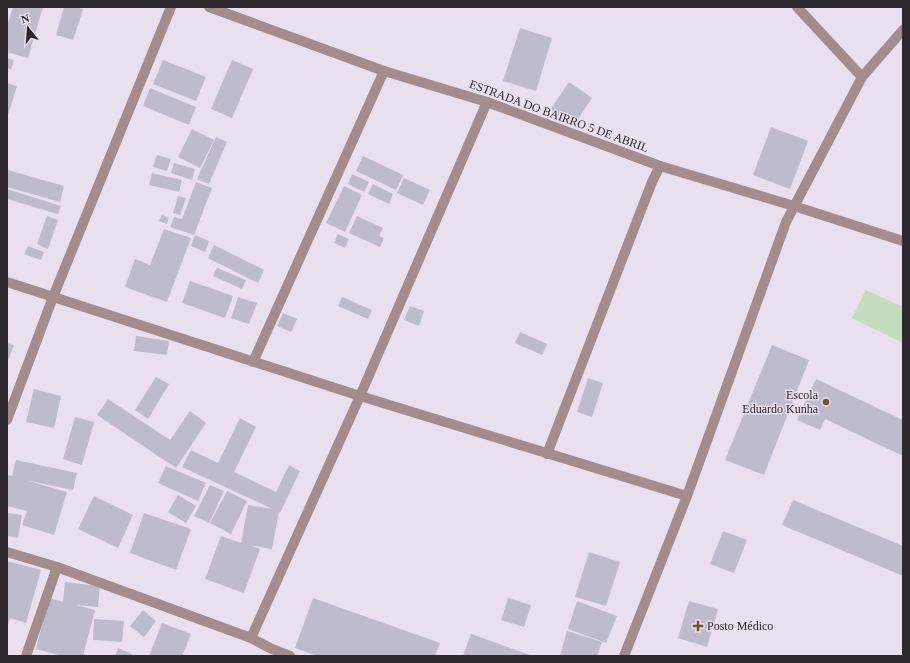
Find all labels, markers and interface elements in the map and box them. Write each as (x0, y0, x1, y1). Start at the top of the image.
north arrow (8, 8, 48, 48)
text: N (20, 12, 31, 25)
street label: ESTRADA DO BAIRRO 5 DE ABRIL (467, 77, 651, 155)
place label: Escola Eduardo Kunha (742, 388, 819, 416)
marker: Escola Eduardo Kunha (821, 397, 831, 407)
place label: Posto Médico (707, 619, 773, 633)
marker: Posto Médico (692, 620, 704, 632)

